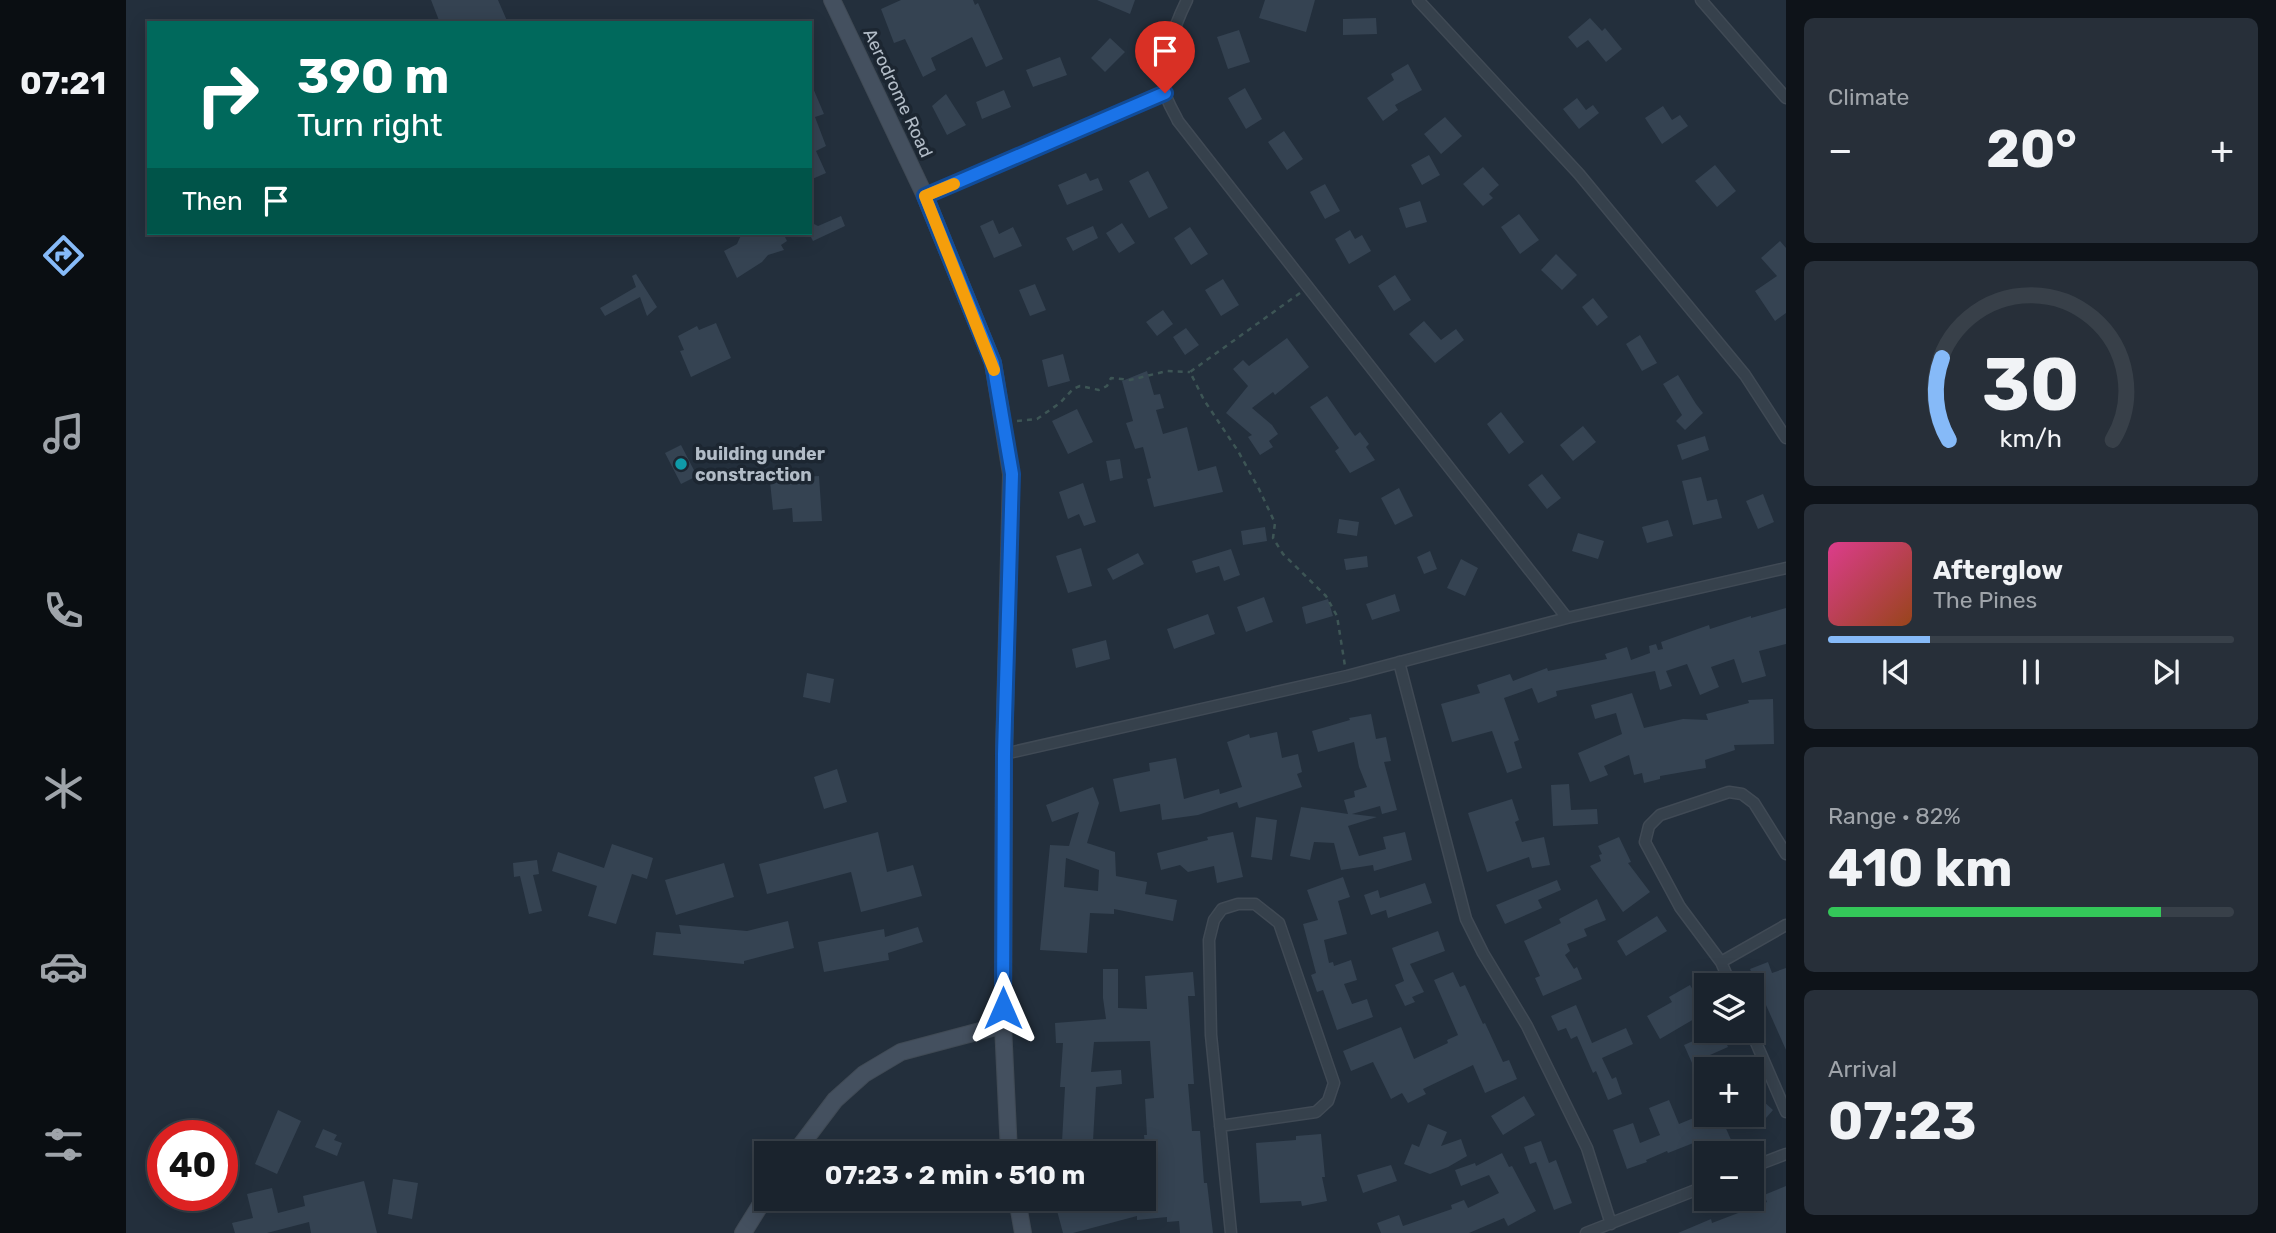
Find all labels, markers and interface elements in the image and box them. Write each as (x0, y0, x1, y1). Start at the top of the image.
pin (1135, 21, 1195, 93)
street label: Aerodrome Road (858, 25, 938, 161)
icon: arrive (1146, 32, 1184, 70)
text: 390 m (297, 47, 449, 105)
icon: right (182, 49, 273, 140)
text: 07:21 (20, 64, 106, 102)
text: Climate (1828, 83, 1909, 111)
text: Turn right (297, 106, 442, 144)
text: 20° (1986, 118, 2077, 180)
text: − (1828, 127, 1853, 173)
text: + (2210, 127, 2234, 173)
icon: arrive (257, 182, 295, 220)
text: Then (182, 186, 243, 217)
icon: directions (39, 231, 88, 280)
text: 30 (1982, 342, 2080, 428)
icon: music (39, 409, 88, 458)
text: km/h (2000, 423, 2062, 452)
place label: building under constraction (695, 443, 825, 486)
marker: building under constraction (673, 456, 689, 472)
text: Afterglow (1933, 555, 2063, 586)
icon: phone (39, 586, 88, 635)
text: The Pines (1933, 586, 2037, 614)
icon: previous (1877, 653, 1915, 691)
icon: pause (2012, 653, 2050, 691)
icon: next (2147, 653, 2185, 691)
icon: climate (39, 764, 88, 813)
text: Range · 82% (1828, 802, 1961, 830)
text: 410 km (1828, 837, 2013, 899)
icon: car (39, 942, 88, 991)
position arrow (966, 971, 1040, 1045)
map controls (1694, 973, 1764, 1211)
button: layers (1694, 973, 1764, 1043)
text: Arrival (1828, 1055, 1897, 1083)
button: + (1694, 1057, 1764, 1127)
text: 07:23 (1828, 1090, 1976, 1152)
icon: filters (39, 1120, 88, 1169)
speed limit sign: 40 (147, 1120, 238, 1211)
button: − (1694, 1141, 1764, 1211)
text: 07:23 · 2 min · 510 m (825, 1160, 1085, 1191)

